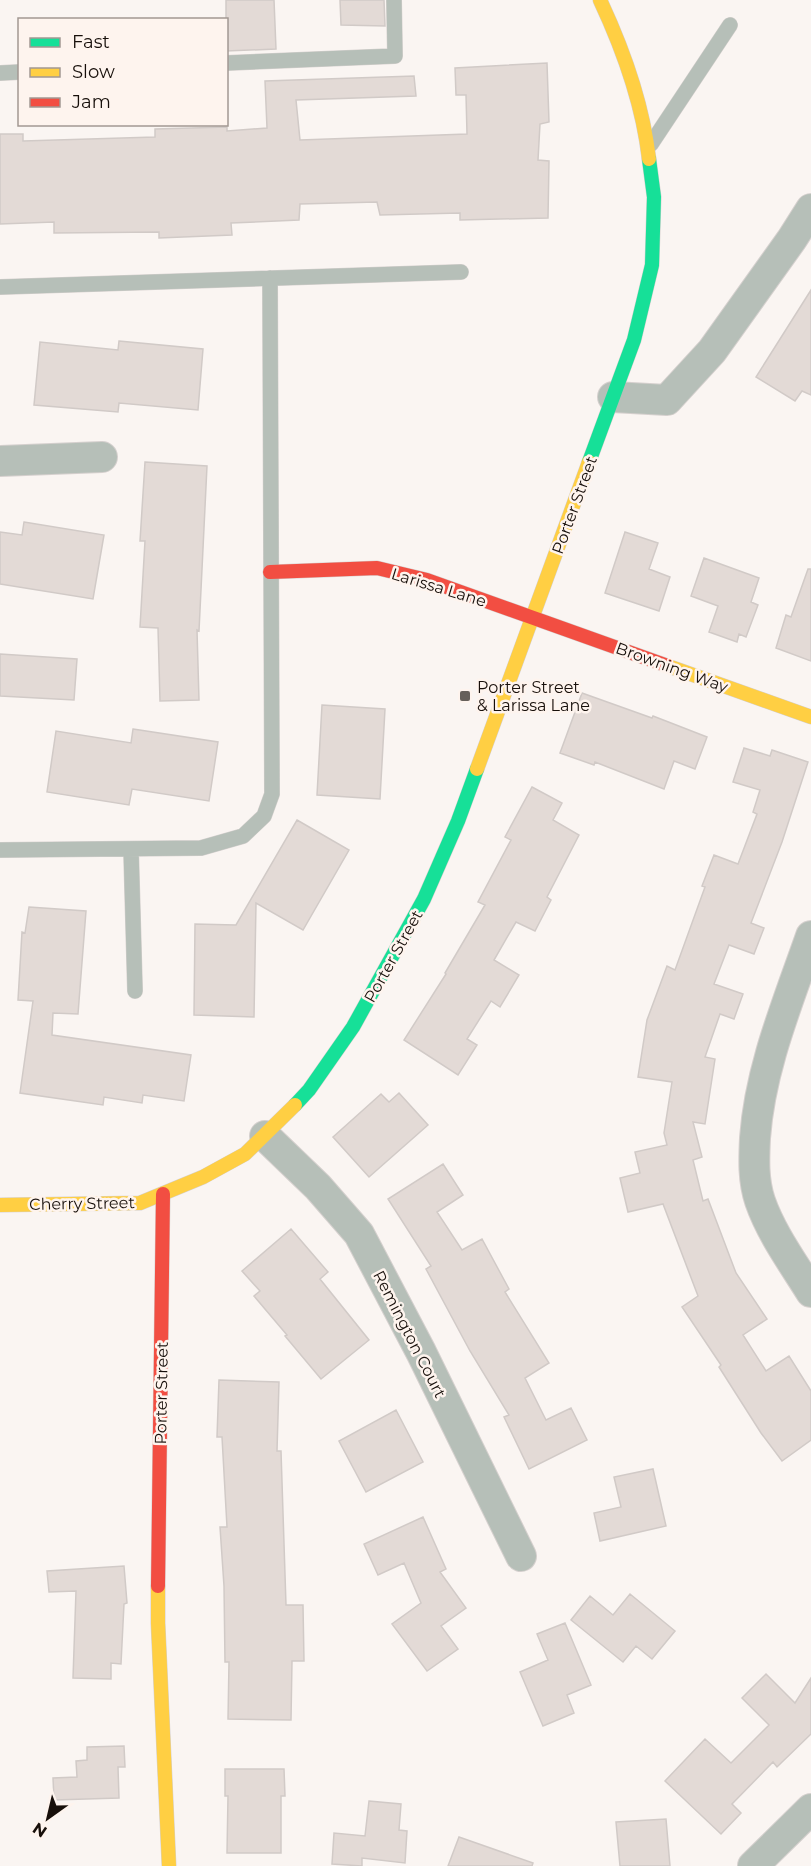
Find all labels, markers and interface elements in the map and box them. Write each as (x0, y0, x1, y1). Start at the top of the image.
legend (18, 18, 228, 126)
text: Fast (72, 31, 110, 53)
text: Slow (72, 61, 115, 83)
text: Jam (71, 91, 111, 113)
street label: Porter Street (548, 453, 601, 557)
street label: Larissa Lane (389, 564, 489, 611)
street label: Browning Way (613, 638, 731, 697)
place label: Porter Street & Larissa Lane (477, 678, 590, 715)
marker: Porter Street & Larissa Lane (458, 689, 472, 703)
street label: Porter Street (360, 906, 427, 1006)
street label: Cherry Street (29, 1193, 135, 1214)
street label: Remington Court (369, 1267, 450, 1402)
street label: Porter Street (151, 1341, 172, 1445)
north arrow (18, 1788, 78, 1848)
text: N (29, 1819, 51, 1842)

